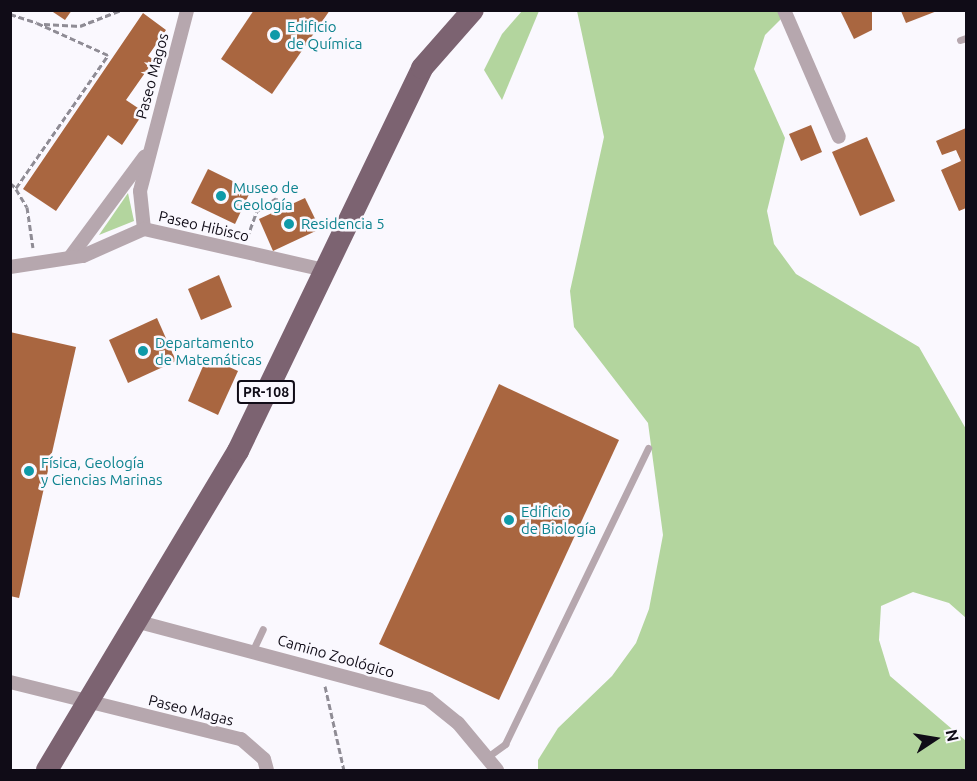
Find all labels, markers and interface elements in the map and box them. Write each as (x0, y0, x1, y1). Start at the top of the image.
place label: Edificio de Química (287, 17, 363, 52)
marker: Edificio de Química (268, 28, 282, 42)
street label: Paseo Magos (132, 31, 172, 121)
place label: Museo de Geología (233, 178, 299, 213)
marker: Museo de Geología (214, 189, 228, 203)
street label: Paseo Hibisco (157, 207, 251, 245)
place label: Residencia 5 (301, 215, 385, 233)
marker: Residencia 5 (282, 217, 296, 231)
place label: Departamento de Matemáticas (155, 333, 262, 368)
marker: Departamento de Matemáticas (136, 344, 150, 358)
road number: PR-108 (236, 381, 296, 403)
place label: Física, Geología y Ciencias Marinas (41, 453, 162, 488)
marker: Física, Geología y Ciencias Marinas (22, 464, 36, 478)
place label: Edificio de Biología (521, 502, 596, 537)
marker: Edificio de Biología (502, 513, 516, 527)
street label: Camino Zoológico (275, 631, 397, 681)
street label: Paseo Magas (147, 691, 235, 729)
north arrow (905, 709, 965, 769)
text: N (943, 728, 963, 743)

